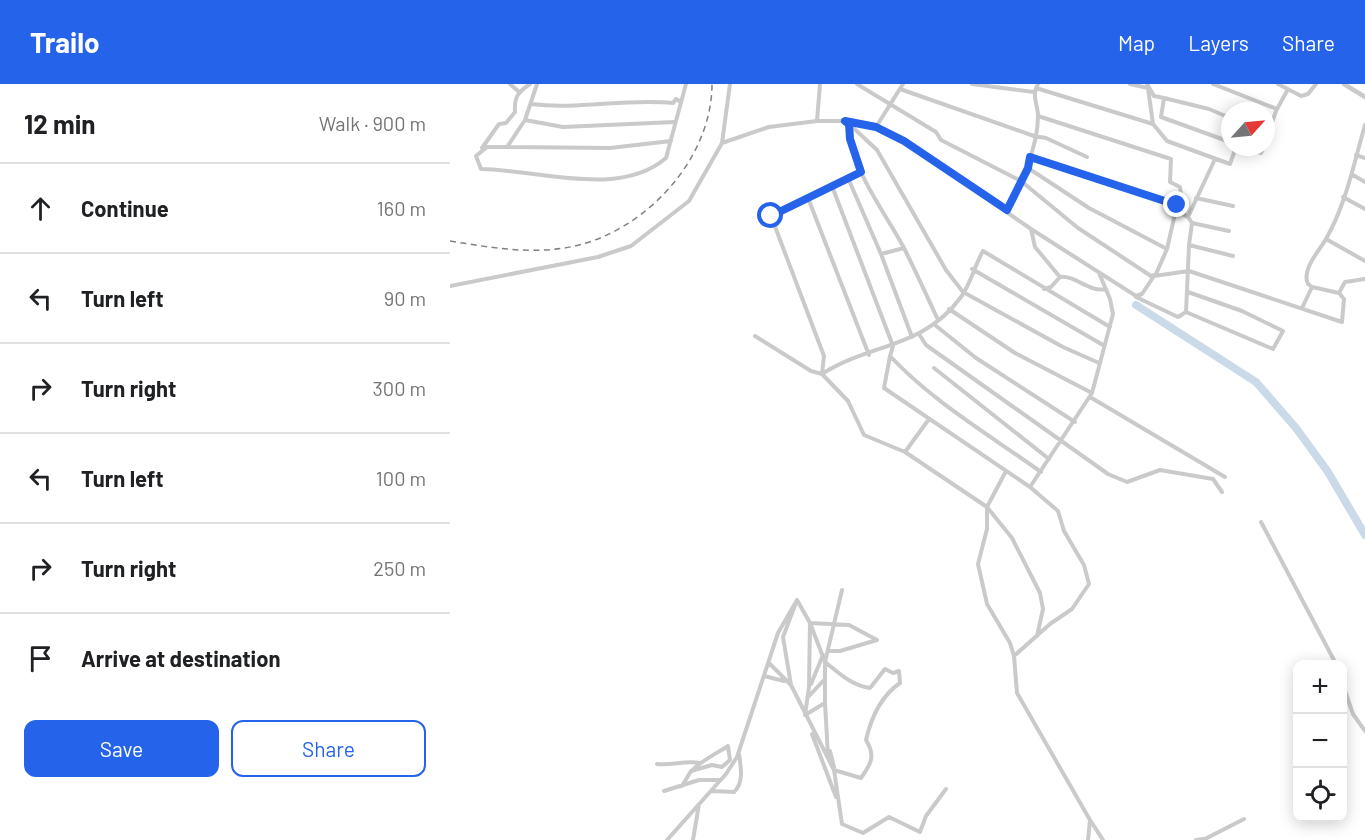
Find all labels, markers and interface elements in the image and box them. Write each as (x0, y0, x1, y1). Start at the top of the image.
text: Trailo (30, 25, 100, 59)
text: Map (1118, 30, 1155, 55)
text: Layers (1188, 30, 1249, 55)
text: Share (1282, 30, 1335, 55)
north arrow (1221, 102, 1275, 156)
text: 12 min (24, 108, 96, 139)
text: Walk · 900 m (319, 111, 426, 135)
route end (1163, 191, 1189, 217)
icon: ahead (24, 192, 57, 225)
text: Continue (81, 195, 169, 221)
text: 160 m (377, 196, 426, 220)
route start (757, 202, 783, 228)
icon: left (24, 282, 57, 315)
text: Turn left (81, 285, 164, 311)
text: 90 m (384, 286, 426, 310)
icon: right (24, 372, 57, 405)
text: Turn right (81, 375, 176, 401)
text: 300 m (373, 376, 426, 400)
icon: left (24, 462, 57, 495)
text: Turn left (81, 465, 164, 491)
text: 100 m (376, 466, 426, 490)
icon: right (24, 552, 57, 585)
text: Turn right (81, 555, 176, 581)
text: 250 m (373, 556, 426, 580)
icon: arrive (24, 642, 57, 675)
text: Arrive at destination (81, 645, 280, 671)
map controls (1293, 660, 1347, 822)
button: + (1293, 660, 1347, 714)
button: − (1293, 714, 1347, 768)
button: Save (24, 720, 219, 777)
button: Share (231, 720, 426, 777)
button: locate (1293, 768, 1347, 822)

